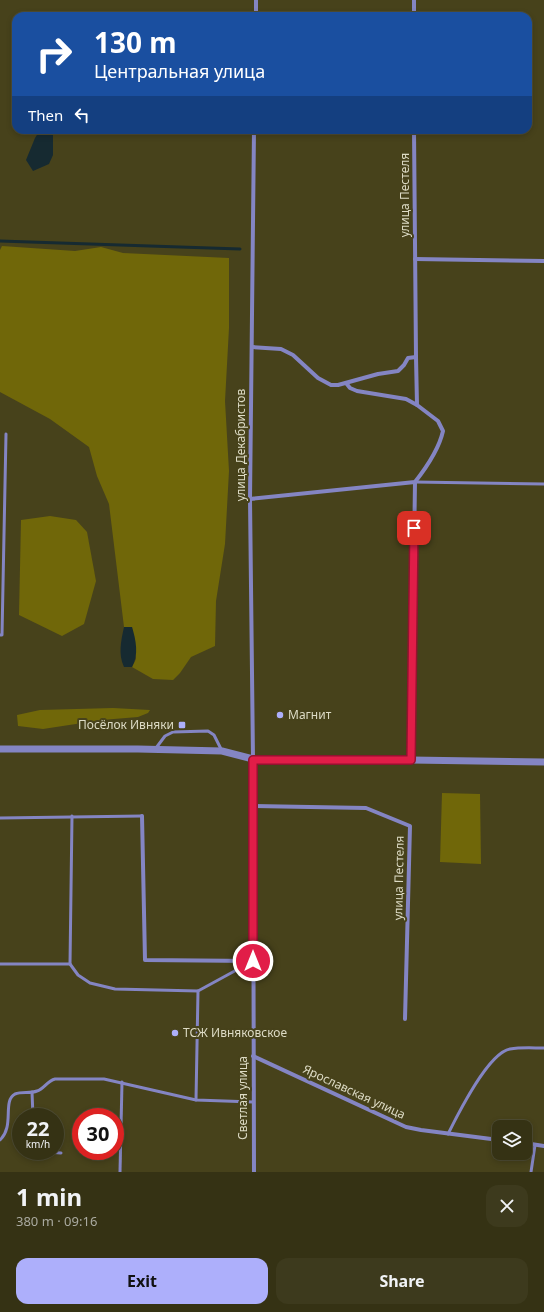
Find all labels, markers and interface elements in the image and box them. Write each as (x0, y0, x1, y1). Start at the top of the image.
text: 130 m (94, 23, 177, 61)
icon: right (28, 28, 80, 80)
text: Центральная улица (94, 59, 265, 83)
icon: left (71, 104, 93, 126)
text: Then (28, 105, 63, 125)
street label: улица Пестеля (396, 153, 413, 237)
street label: улица Декабристов (232, 389, 249, 501)
pin (397, 511, 431, 545)
icon: arrive (403, 517, 425, 539)
place label: Магнит (288, 706, 332, 723)
marker: Магнит (275, 710, 285, 720)
place label: Посёлок Ивняки (78, 716, 174, 733)
marker: Посёлок Ивняки (177, 720, 187, 730)
street label: улица Пестеля (389, 836, 408, 920)
position arrow (232, 940, 274, 982)
place label: ТСЖ Ивняковское (183, 1024, 287, 1041)
marker: ТСЖ Ивняковское (170, 1028, 180, 1038)
street label: Светлая улица (234, 1056, 251, 1140)
street label: Ярославская улица (300, 1060, 408, 1123)
speed limit sign: 30 (72, 1108, 124, 1160)
text: 22 (27, 1115, 49, 1142)
map controls (492, 1120, 532, 1160)
button: layers (492, 1120, 532, 1160)
text: km/h (26, 1137, 50, 1151)
text: 1 min (16, 1180, 82, 1213)
button: close (486, 1185, 528, 1227)
text: 380 m · 09:16 (16, 1212, 97, 1230)
button: Exit (16, 1258, 268, 1304)
button: Share (276, 1258, 528, 1304)

